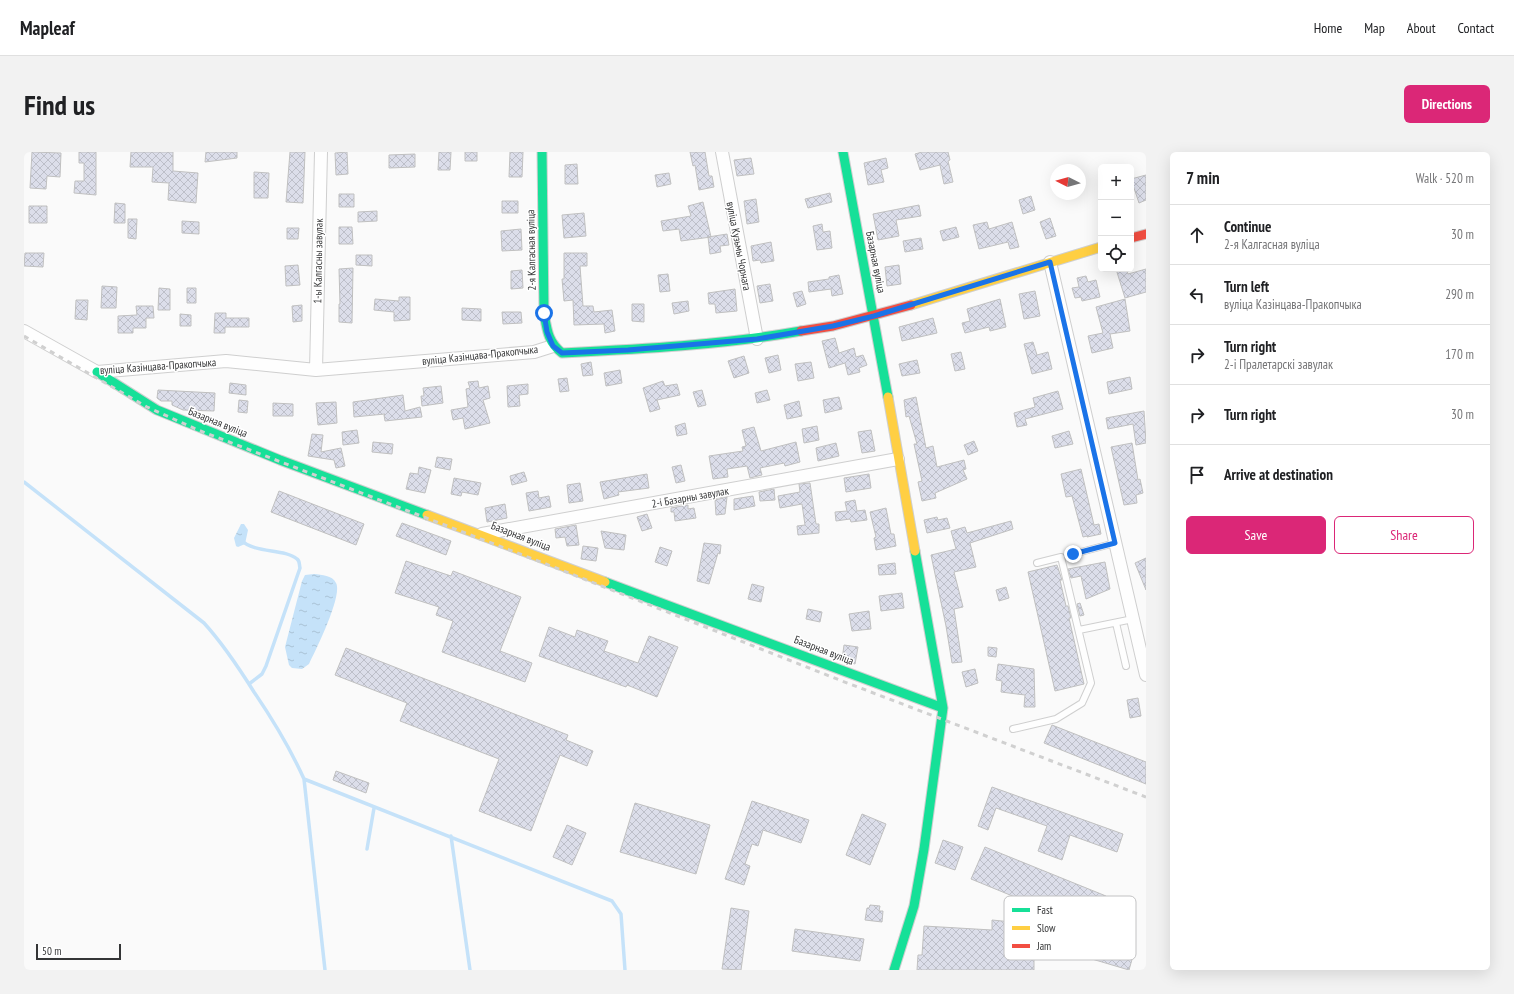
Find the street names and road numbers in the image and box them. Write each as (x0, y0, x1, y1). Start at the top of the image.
street label: вуліца Кузьмы Чорнага (724, 200, 754, 292)
street label: 2-я Калгасная вуліца (523, 209, 539, 291)
street label: 1-ы Калгасны завулак (310, 218, 326, 304)
street label: Базарная вуліца (863, 230, 889, 294)
street label: вуліца Казінцава-Пракопчыка (421, 342, 539, 368)
street label: вуліца Казінцава-Пракопчыка (99, 355, 217, 377)
street label: Базарная вуліца (186, 404, 250, 440)
street label: 2-і Базарны завулак (650, 483, 730, 511)
street label: Базарная вуліца (489, 518, 553, 554)
street label: Базарная вуліца (792, 632, 856, 668)

